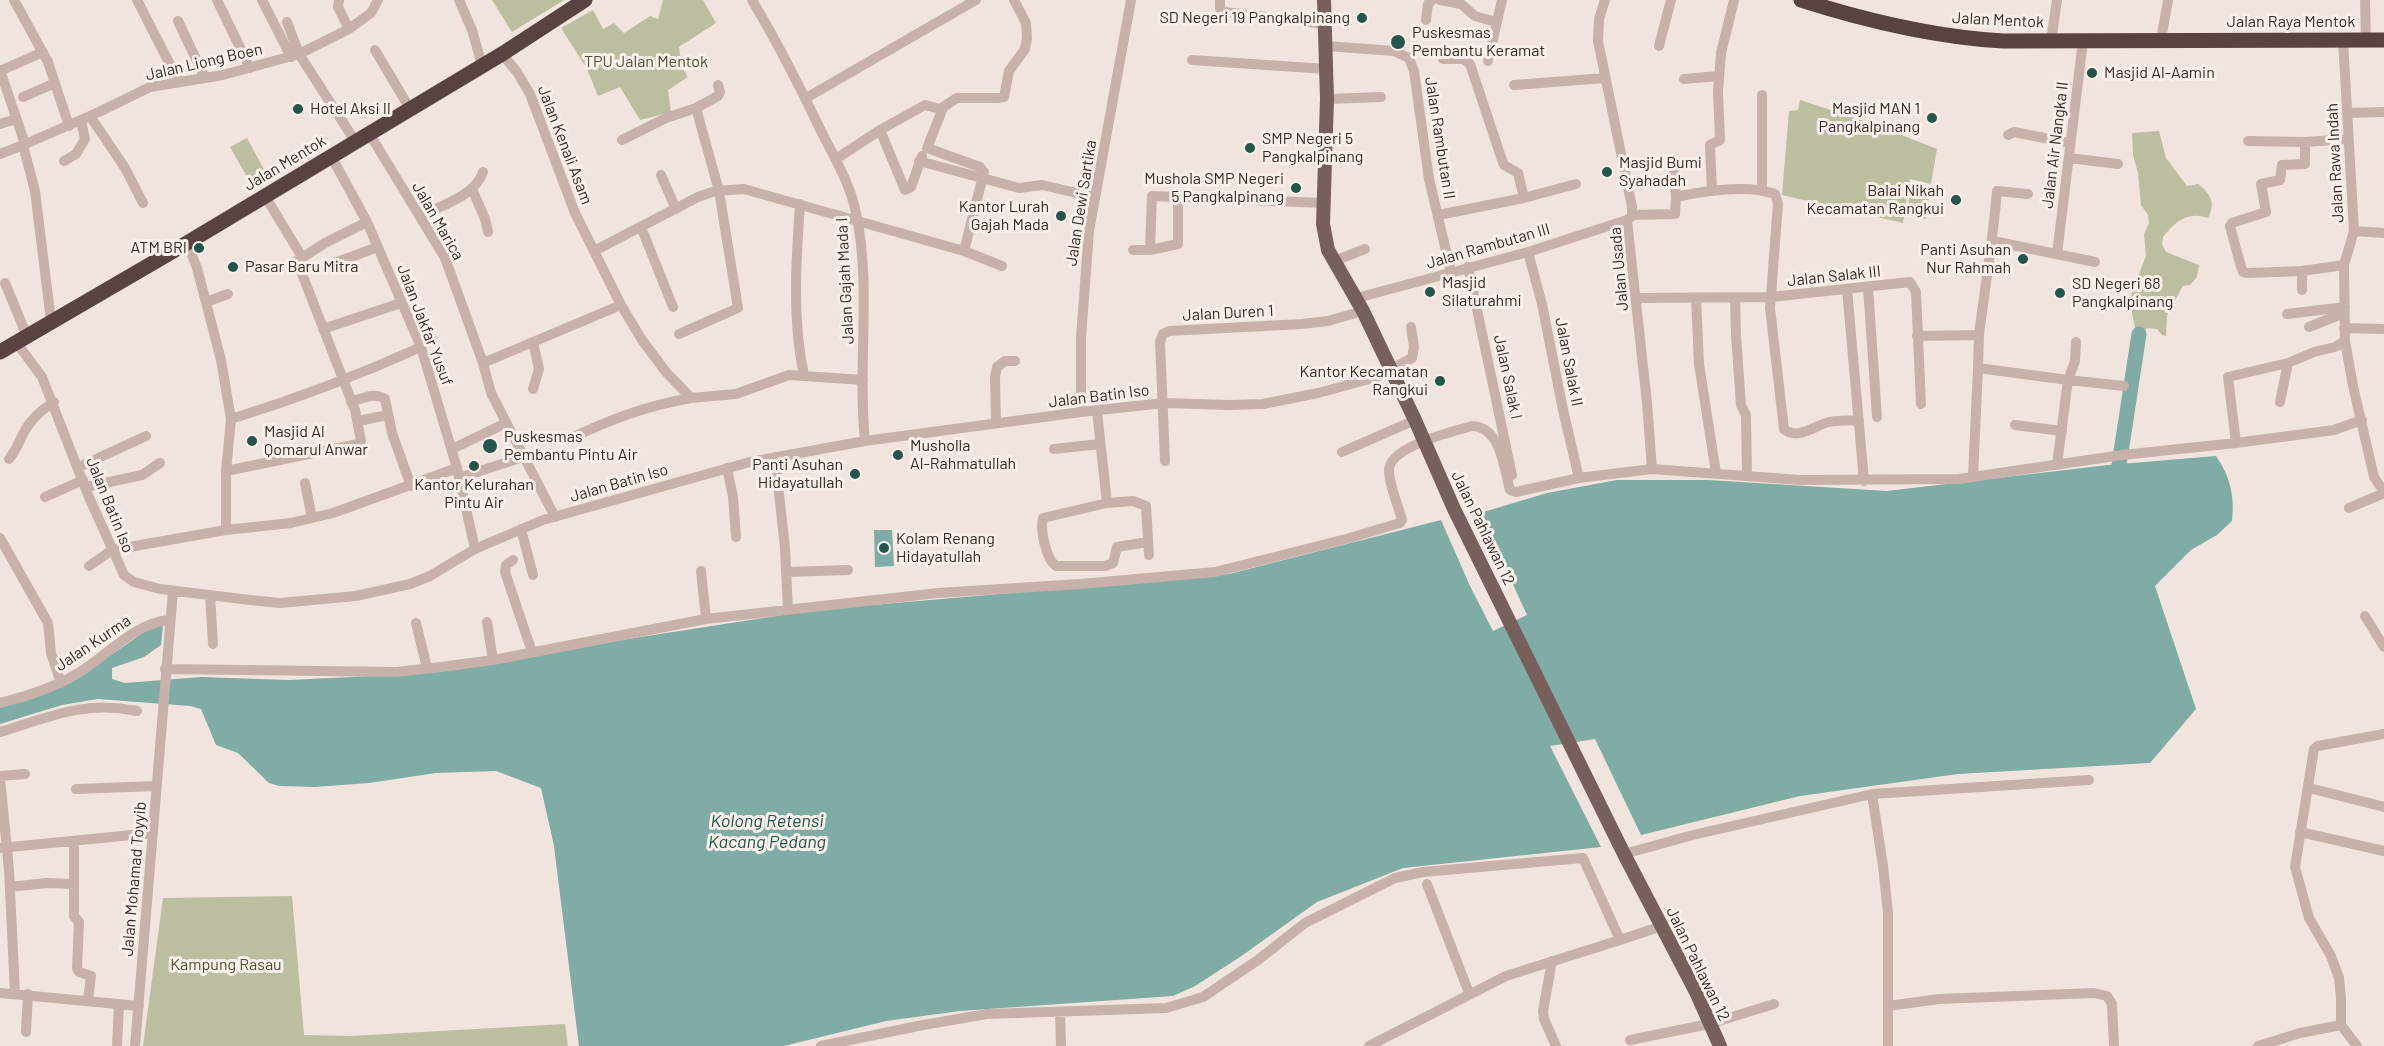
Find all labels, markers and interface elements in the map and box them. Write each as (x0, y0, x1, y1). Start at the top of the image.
place label: SD Negeri 19 Pangkalpinang (1159, 8, 1350, 28)
street label: Jalan Mentok (1952, 8, 2044, 32)
marker: SD Negeri 19 Pangkalpinang (1355, 11, 1369, 25)
street label: Jalan Raya Mentok (2227, 12, 2355, 32)
place label: Puskesmas Pembantu Keramat (1412, 23, 1545, 61)
marker: Puskesmas Pembantu Keramat (1389, 33, 1407, 51)
street label: Jalan Liong Boen (144, 39, 264, 85)
park label: TPU Jalan Mentok (584, 52, 708, 72)
place label: Masjid Al-Aamin (2104, 63, 2215, 83)
marker: Masjid Al-Aamin (2085, 66, 2099, 80)
street label: Jalan Rambutan II (1421, 75, 1459, 201)
street label: Jalan Air Nangka II (2038, 80, 2072, 210)
street label: Jalan Kenali Asam (534, 83, 596, 207)
place label: Hotel Aksi II (310, 99, 391, 119)
place label: Masjid MAN 1 Pangkalpinang (1819, 99, 1920, 137)
marker: Hotel Aksi II (291, 102, 305, 116)
street label: Jalan Rawa Indah (2322, 103, 2348, 223)
marker: Masjid MAN 1 Pangkalpinang (1925, 111, 1939, 125)
place label: SMP Negeri 5 Pangkalpinang (1262, 129, 1363, 167)
street label: Jalan Mentok (241, 131, 329, 195)
street label: Jalan Dewi Sartika (1062, 138, 1100, 268)
marker: SMP Negeri 5 Pangkalpinang (1243, 141, 1257, 155)
place label: Masjid Bumi Syahadah (1619, 153, 1702, 191)
marker: Masjid Bumi Syahadah (1600, 165, 1614, 179)
place label: Mushola SMP Negeri 5 Pangkalpinang (1144, 169, 1284, 207)
street label: Jalan Marica (408, 178, 468, 264)
marker: Mushola SMP Negeri 5 Pangkalpinang (1289, 181, 1303, 195)
place label: Balai Nikah Kecamatan Rangkui (1806, 181, 1944, 219)
marker: Balai Nikah Kecamatan Rangkui (1949, 193, 1963, 207)
place label: Kantor Lurah Gajah Mada (959, 197, 1049, 235)
marker: Kantor Lurah Gajah Mada (1054, 209, 1068, 223)
street label: Jalan Gajah Mada I (832, 217, 858, 345)
street label: Jalan Rambutan III (1424, 219, 1552, 273)
street label: Jalan Usada (1606, 226, 1632, 312)
place label: ATM BRI (131, 238, 187, 258)
place label: Panti Asuhan Nur Rahmah (1920, 240, 2011, 278)
marker: ATM BRI (192, 241, 206, 255)
marker: Panti Asuhan Nur Rahmah (2016, 252, 2030, 266)
place label: Pasar Baru Mitra (245, 257, 359, 277)
marker: Pasar Baru Mitra (226, 260, 240, 274)
street label: Jalan Jakfar Yusuf (393, 262, 457, 388)
street label: Jalan Salak III (1786, 262, 1882, 290)
place label: Masjid Silaturahmi (1442, 273, 1522, 311)
place label: SD Negeri 68 Pangkalpinang (2072, 274, 2173, 312)
marker: Masjid Silaturahmi (1423, 285, 1437, 299)
marker: SD Negeri 68 Pangkalpinang (2053, 286, 2067, 300)
street label: Jalan Duren 1 (1182, 301, 1274, 325)
street label: Jalan Salak II (1551, 316, 1587, 408)
street label: Jalan Salak I (1490, 333, 1526, 421)
place label: Kantor Kecamatan Rangkui (1300, 362, 1428, 400)
marker: Kantor Kecamatan Rangkui (1433, 374, 1447, 388)
street label: Jalan Batin Iso (1047, 380, 1151, 412)
place label: Masjid Al Qomarul Anwar (264, 422, 368, 460)
place label: Puskesmas Pembantu Pintu Air (504, 427, 637, 465)
marker: Masjid Al Qomarul Anwar (245, 434, 259, 448)
place label: Musholla Al-Rahmatullah (910, 436, 1016, 474)
marker: Puskesmas Pembantu Pintu Air (481, 437, 499, 455)
marker: Musholla Al-Rahmatullah (891, 448, 905, 462)
street label: Jalan Batin Iso (82, 454, 138, 556)
place label: Panti Asuhan Hidayatullah (752, 455, 843, 493)
marker: Kantor Kelurahan Pintu Air (467, 459, 481, 473)
street label: Jalan Batin Iso (568, 460, 670, 506)
marker: Panti Asuhan Hidayatullah (848, 467, 862, 481)
street label: Jalan Pahlawan 12 (1447, 468, 1519, 588)
place label: Kantor Kelurahan Pintu Air (414, 475, 534, 513)
place label: Kolam Renang Hidayatullah (896, 529, 995, 567)
marker: Kolam Renang Hidayatullah (877, 541, 891, 555)
street label: Jalan Kurma (52, 611, 134, 675)
street label: Jalan Mohamad Toyyib (118, 801, 150, 957)
water label: Kolong Retensi Kacang Pedang (708, 810, 826, 852)
street label: Jalan Pahlawan 12 (1662, 904, 1734, 1024)
park label: Kampung Rasau (170, 955, 282, 975)

